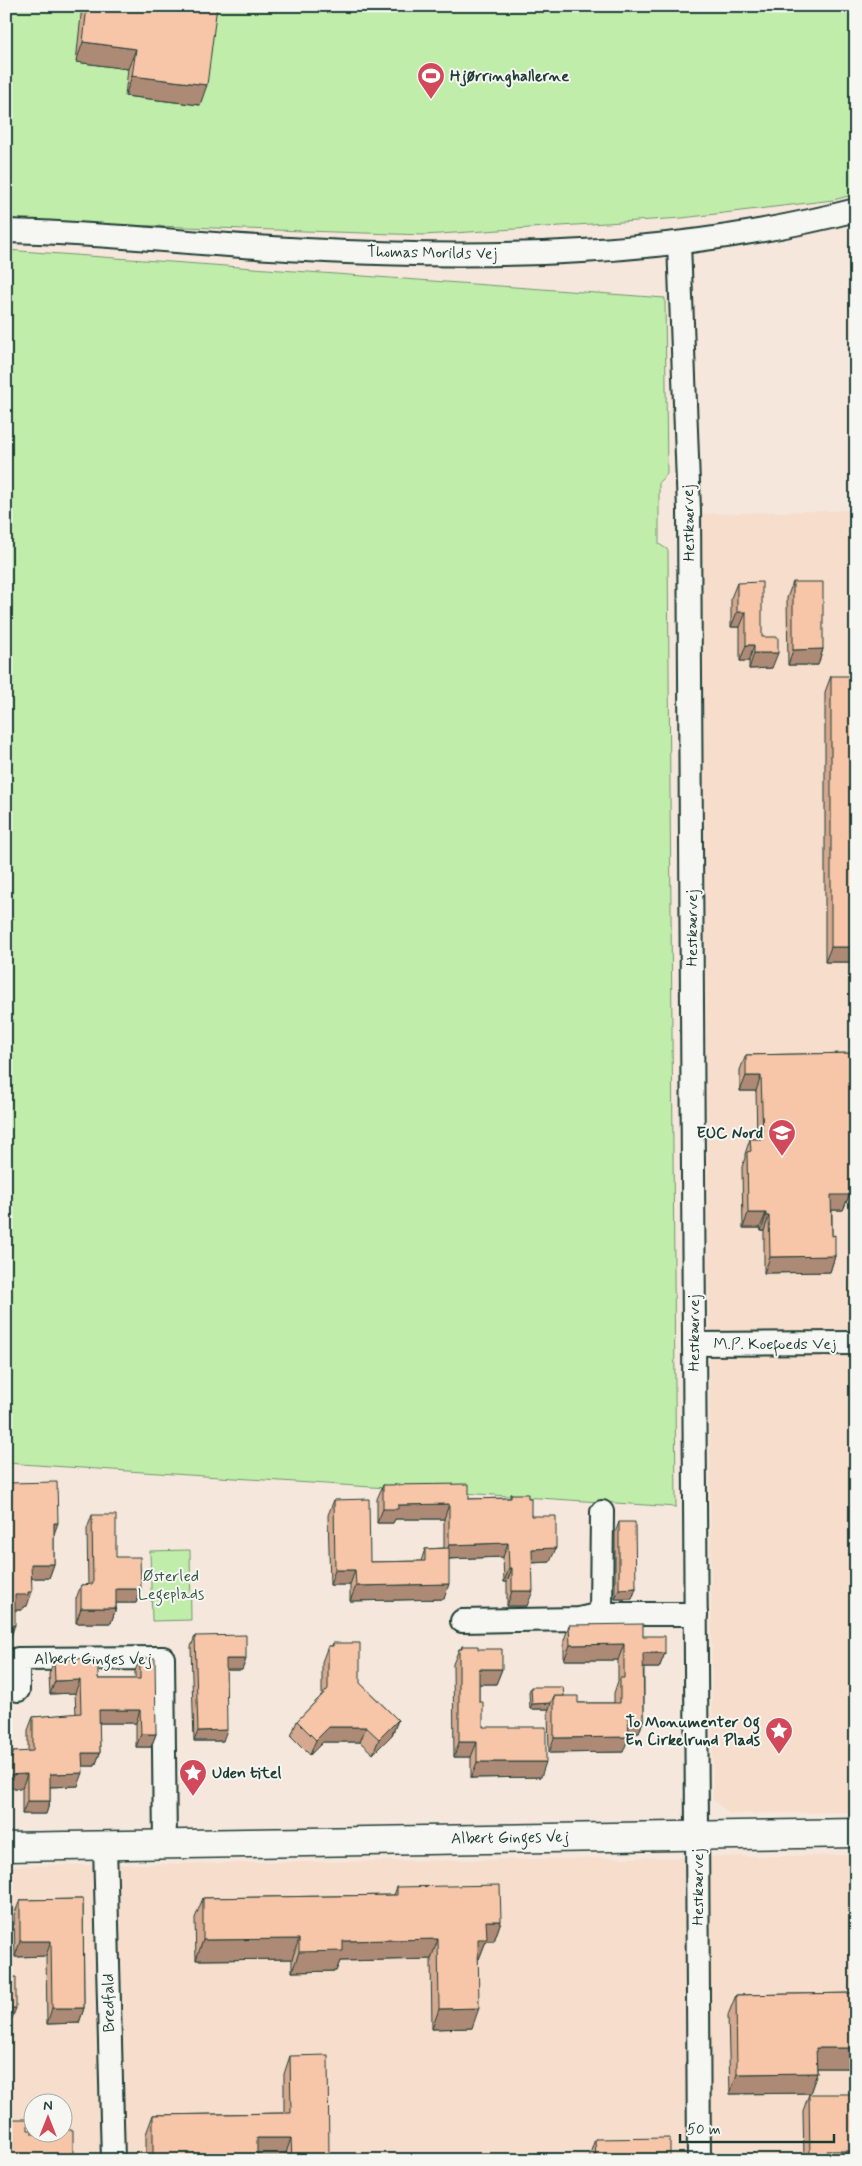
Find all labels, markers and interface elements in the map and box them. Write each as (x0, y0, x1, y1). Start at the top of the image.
sports icon: Hjørringhallerne (416, 61, 446, 100)
place label: Hjørringhallerne (450, 66, 569, 88)
street label: Thomas Morilds Vej (367, 241, 497, 265)
street label: Hestkærvej (678, 484, 700, 562)
street label: Hestkærvej (682, 890, 703, 966)
school or university icon: EUC Nord (767, 1118, 797, 1157)
place label: EUC Nord (697, 1123, 763, 1144)
street label: Hestkærvej (684, 1295, 705, 1371)
street label: M.P. Koefoeds Vej (714, 1334, 836, 1357)
park label: Østerled Legeplads (138, 1566, 204, 1606)
street label: Albert Ginges Vej (34, 1649, 152, 1671)
place label: To Monumenter Og En Cirkelrund Plads (625, 1712, 761, 1751)
place icon: To Monumenter Og En Cirkelrund Plads (764, 1716, 794, 1755)
place icon: Uden titel (178, 1758, 208, 1797)
place label: Uden titel (212, 1763, 282, 1784)
street label: Albert Ginges Vej (451, 1826, 569, 1851)
street label: Hestkærvej (688, 1849, 709, 1925)
street label: Bredfald (98, 1973, 120, 2033)
north arrow (22, 2094, 72, 2144)
text: N (43, 2097, 53, 2115)
scale bar (680, 2111, 833, 2143)
text: 50 m (687, 2120, 721, 2140)

